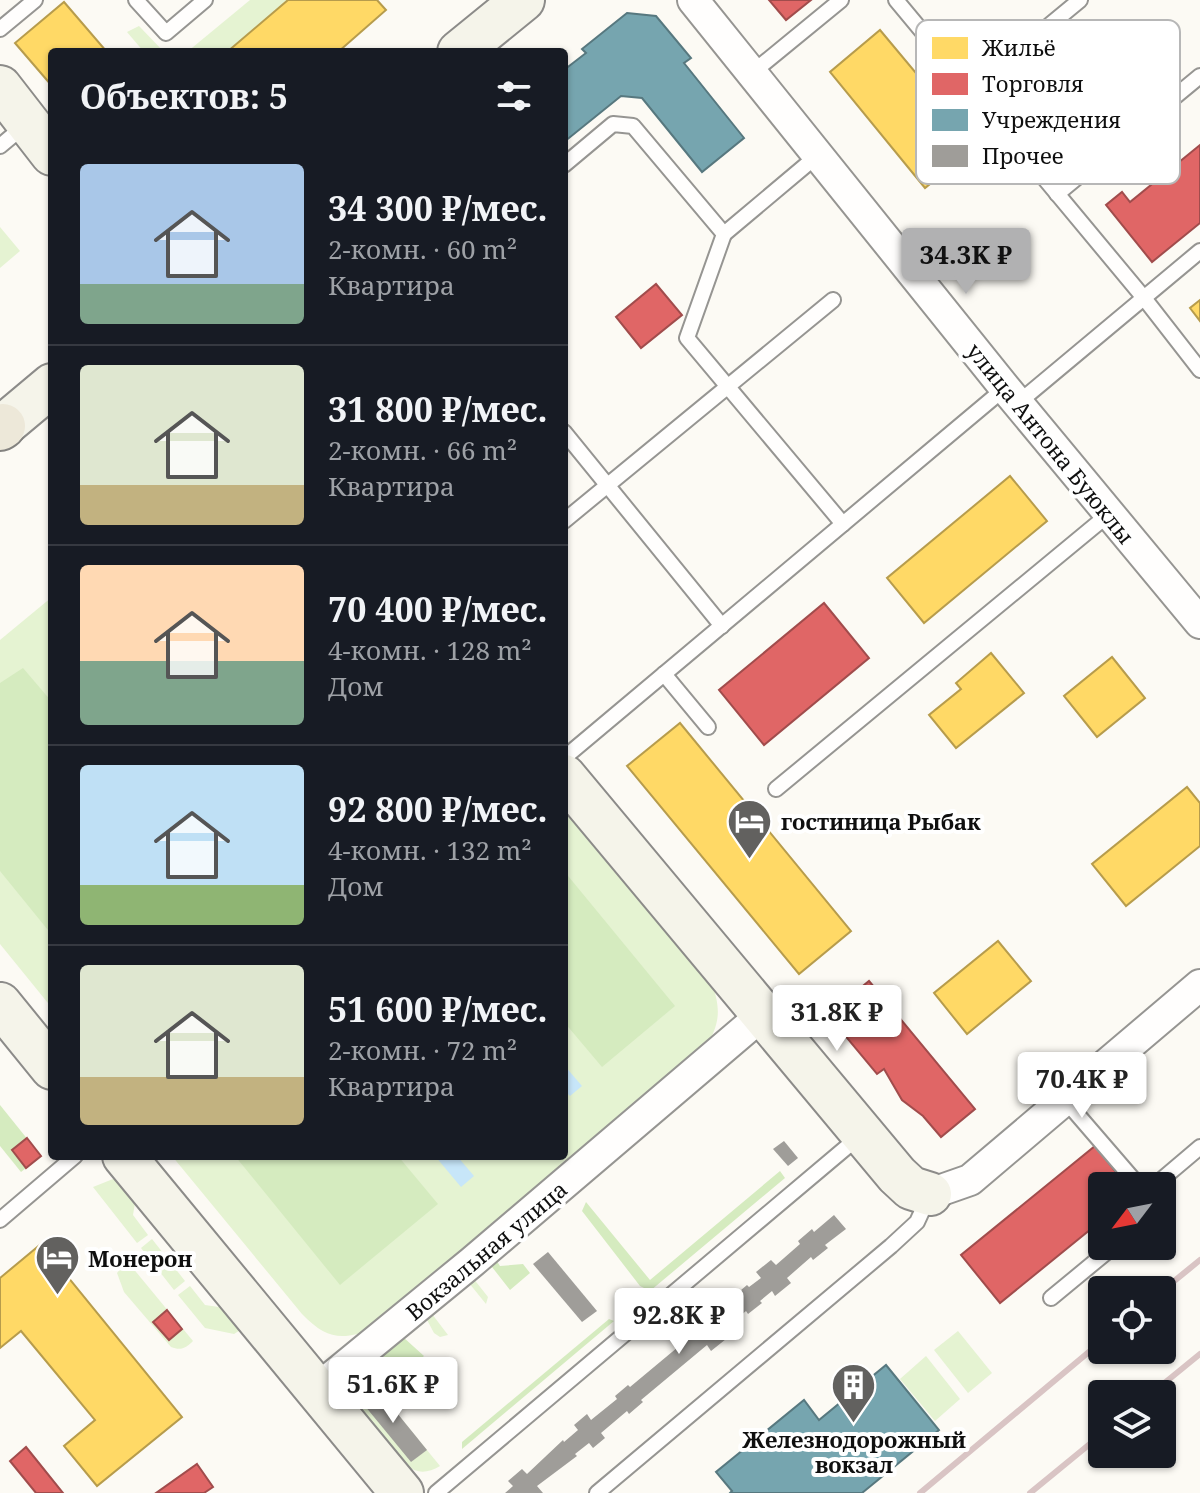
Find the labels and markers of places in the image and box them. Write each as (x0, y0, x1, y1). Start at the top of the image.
pin: 34.3K ₽ (892, 228, 1040, 296)
hotel icon: гостиница Рыбак (726, 797, 774, 860)
place label: гостиница Рыбак (781, 806, 981, 836)
pin: 31.8K ₽ (763, 985, 911, 1053)
pin: 70.4K ₽ (1008, 1052, 1156, 1120)
hotel icon: Монерон (33, 1234, 81, 1297)
place label: Монерон (88, 1243, 192, 1273)
pin: 92.8K ₽ (605, 1288, 753, 1356)
pin: 51.6K ₽ (319, 1357, 467, 1425)
building icon: Железнодорожный вокзал (830, 1362, 878, 1425)
place label: Железнодорожный вокзал (742, 1424, 966, 1479)

